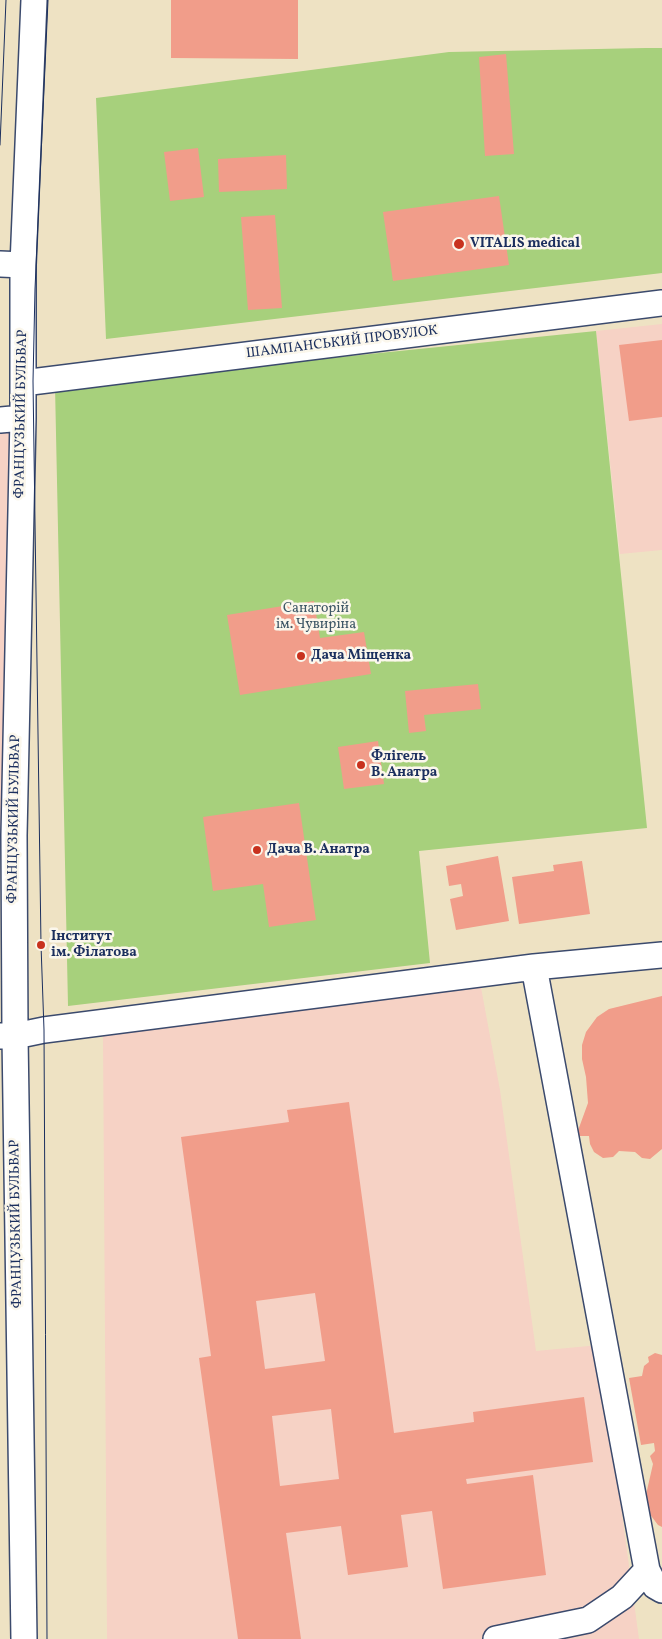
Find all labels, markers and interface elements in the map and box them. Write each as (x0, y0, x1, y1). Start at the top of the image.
place label: VITALIS medical (470, 236, 580, 252)
marker: VITALIS medical (452, 237, 466, 251)
street label: ШАМПАНСЬКИЙ ПРОВУЛОК (245, 323, 439, 363)
street label: ФРАНЦУЗЬКИЙ БУЛЬВАР (12, 329, 32, 499)
park label: Санаторій ім. Чувиріна (276, 601, 356, 634)
place label: Дача Міщенка (311, 648, 411, 664)
marker: Дача Міщенка (295, 650, 307, 662)
street label: ФРАНЦУЗЬКИЙ БУЛЬВАР (5, 734, 25, 904)
place label: Флігель В. Анатра (371, 749, 437, 782)
marker: Флігель В. Анатра (355, 759, 367, 771)
place label: Дача В. Анатра (267, 842, 370, 858)
marker: Дача В. Анатра (251, 844, 263, 856)
place label: Інститут ім. Філатова (51, 929, 137, 962)
marker: Інститут ім. Філатова (35, 939, 47, 951)
street label: ФРАНЦУЗЬКИЙ БУЛЬВАР (7, 1139, 27, 1309)

